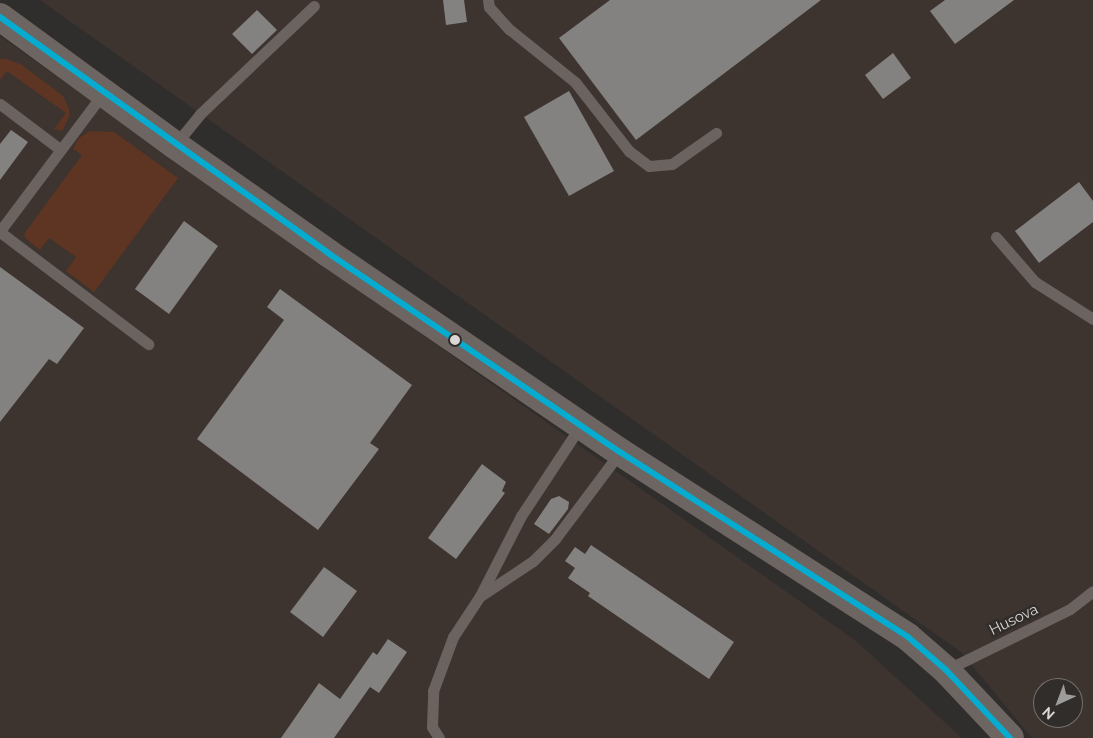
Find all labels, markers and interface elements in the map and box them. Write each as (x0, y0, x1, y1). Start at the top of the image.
unlabelled marker (450, 335, 460, 345)
street label: Husova (987, 601, 1041, 639)
north arrow (1033, 678, 1083, 728)
text: N (1039, 704, 1058, 723)

